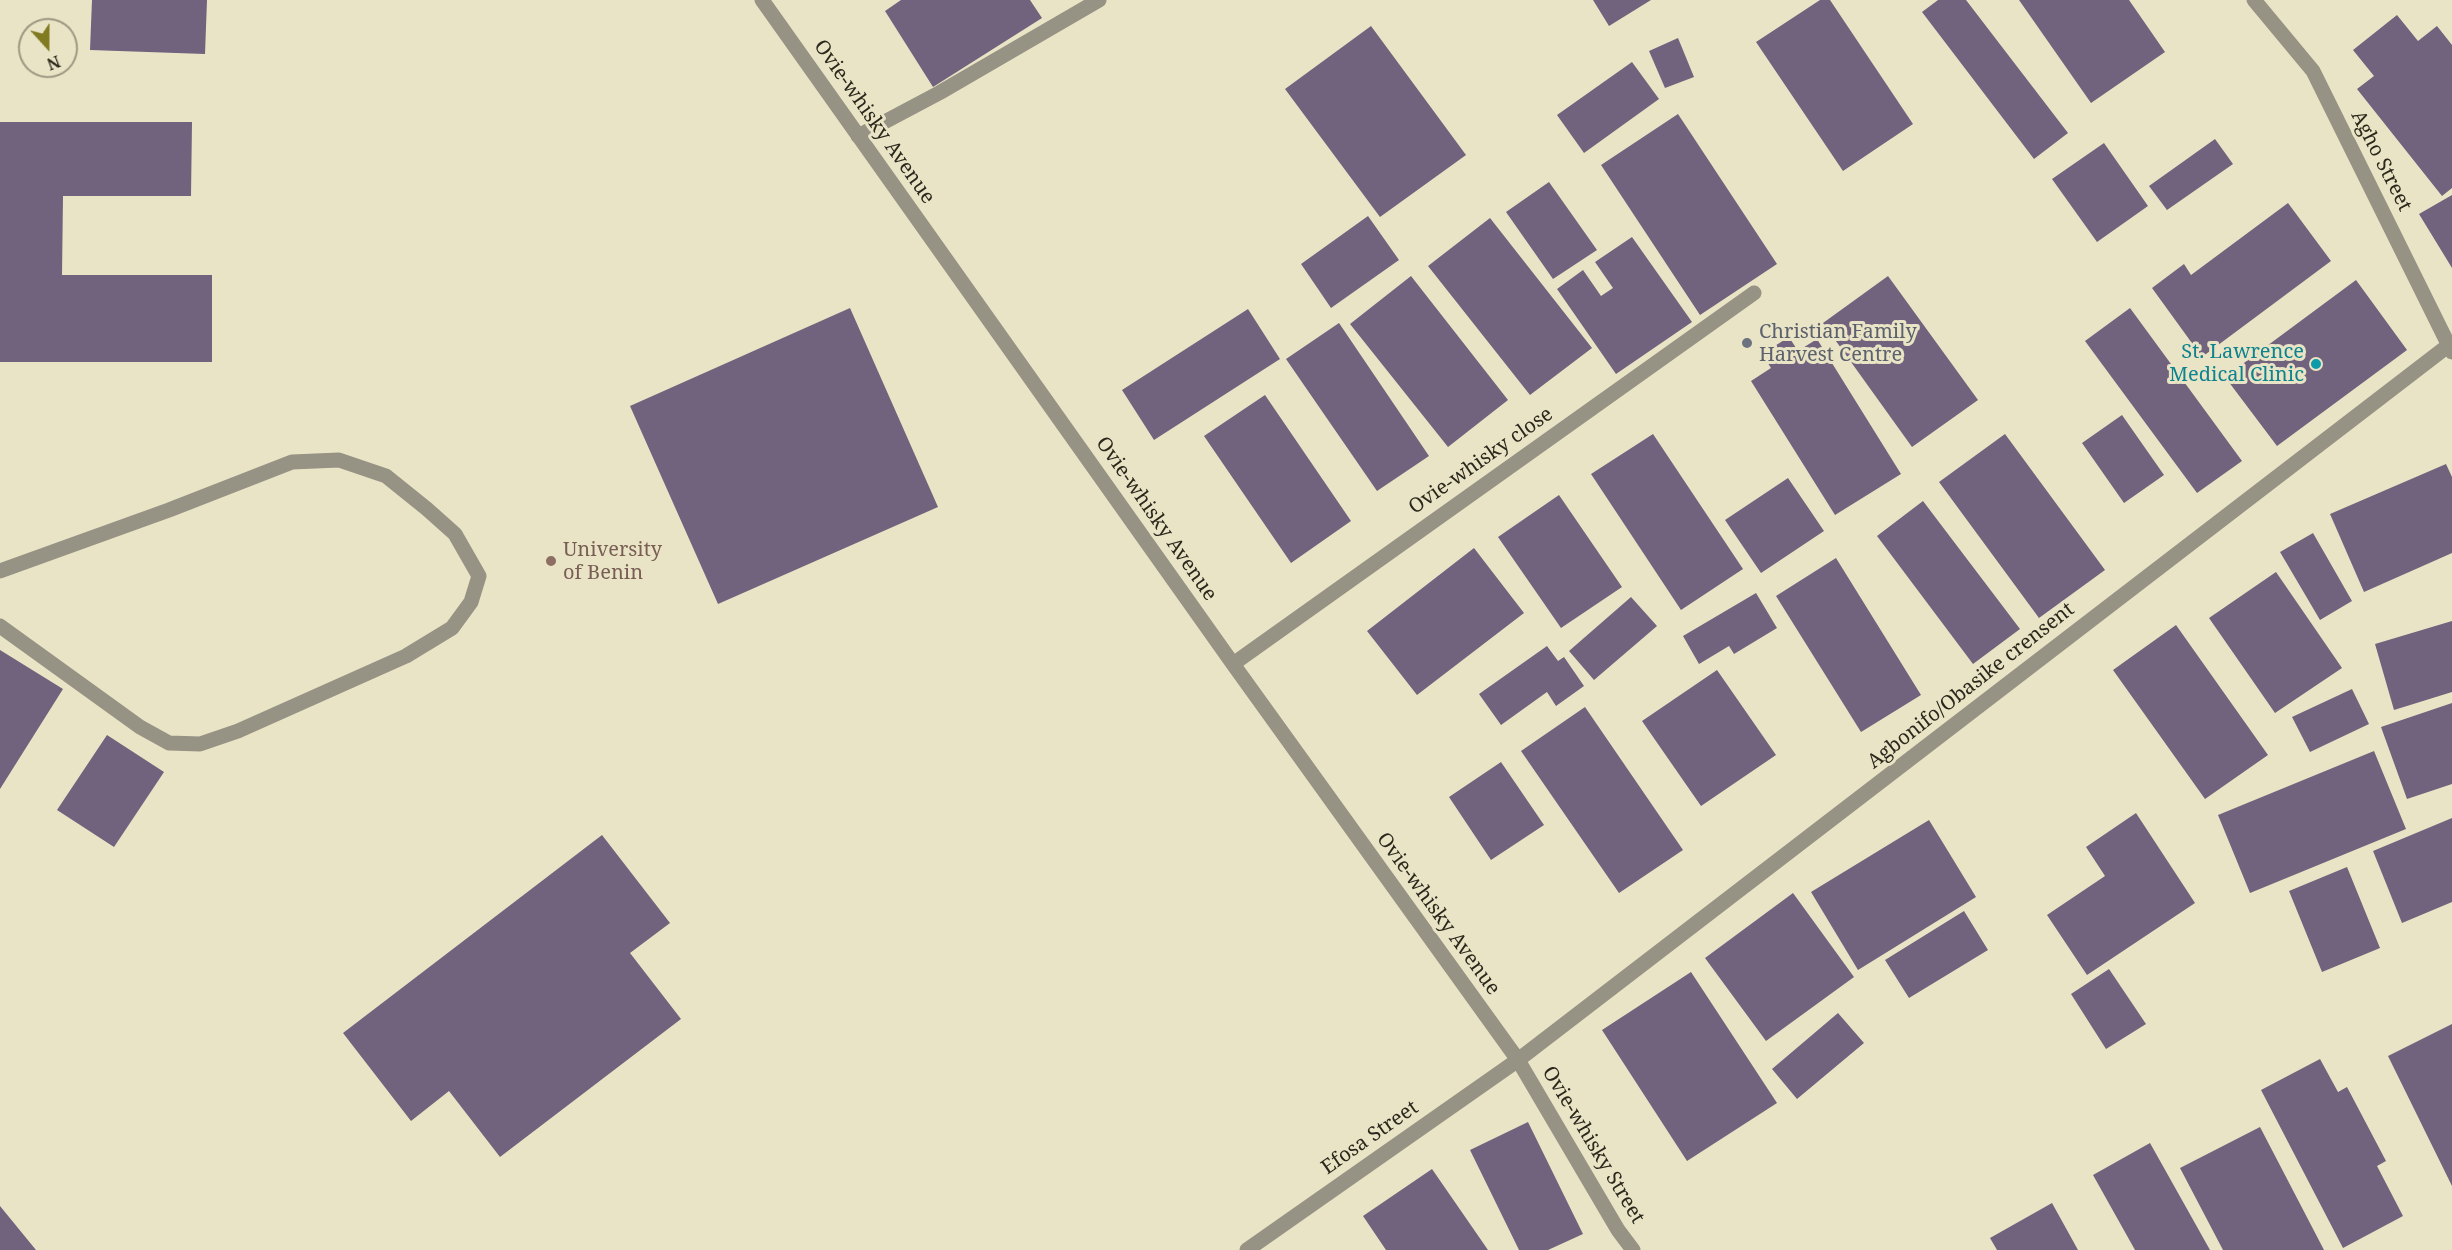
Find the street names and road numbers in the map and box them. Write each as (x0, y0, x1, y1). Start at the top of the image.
street label: Ovie-whisky Avenue (808, 35, 940, 209)
street label: Agho Street (2345, 107, 2417, 215)
street label: Ovie-whisky close (1404, 402, 1558, 520)
street label: Ovie-whisky Avenue (1090, 432, 1222, 606)
street label: Agbonifo/Obasike crensent (1863, 598, 2079, 774)
street label: Ovie-whisky Avenue (1371, 828, 1505, 1000)
street label: Ovie-whisky Street (1537, 1062, 1649, 1228)
street label: Efosa Street (1317, 1096, 1423, 1180)

